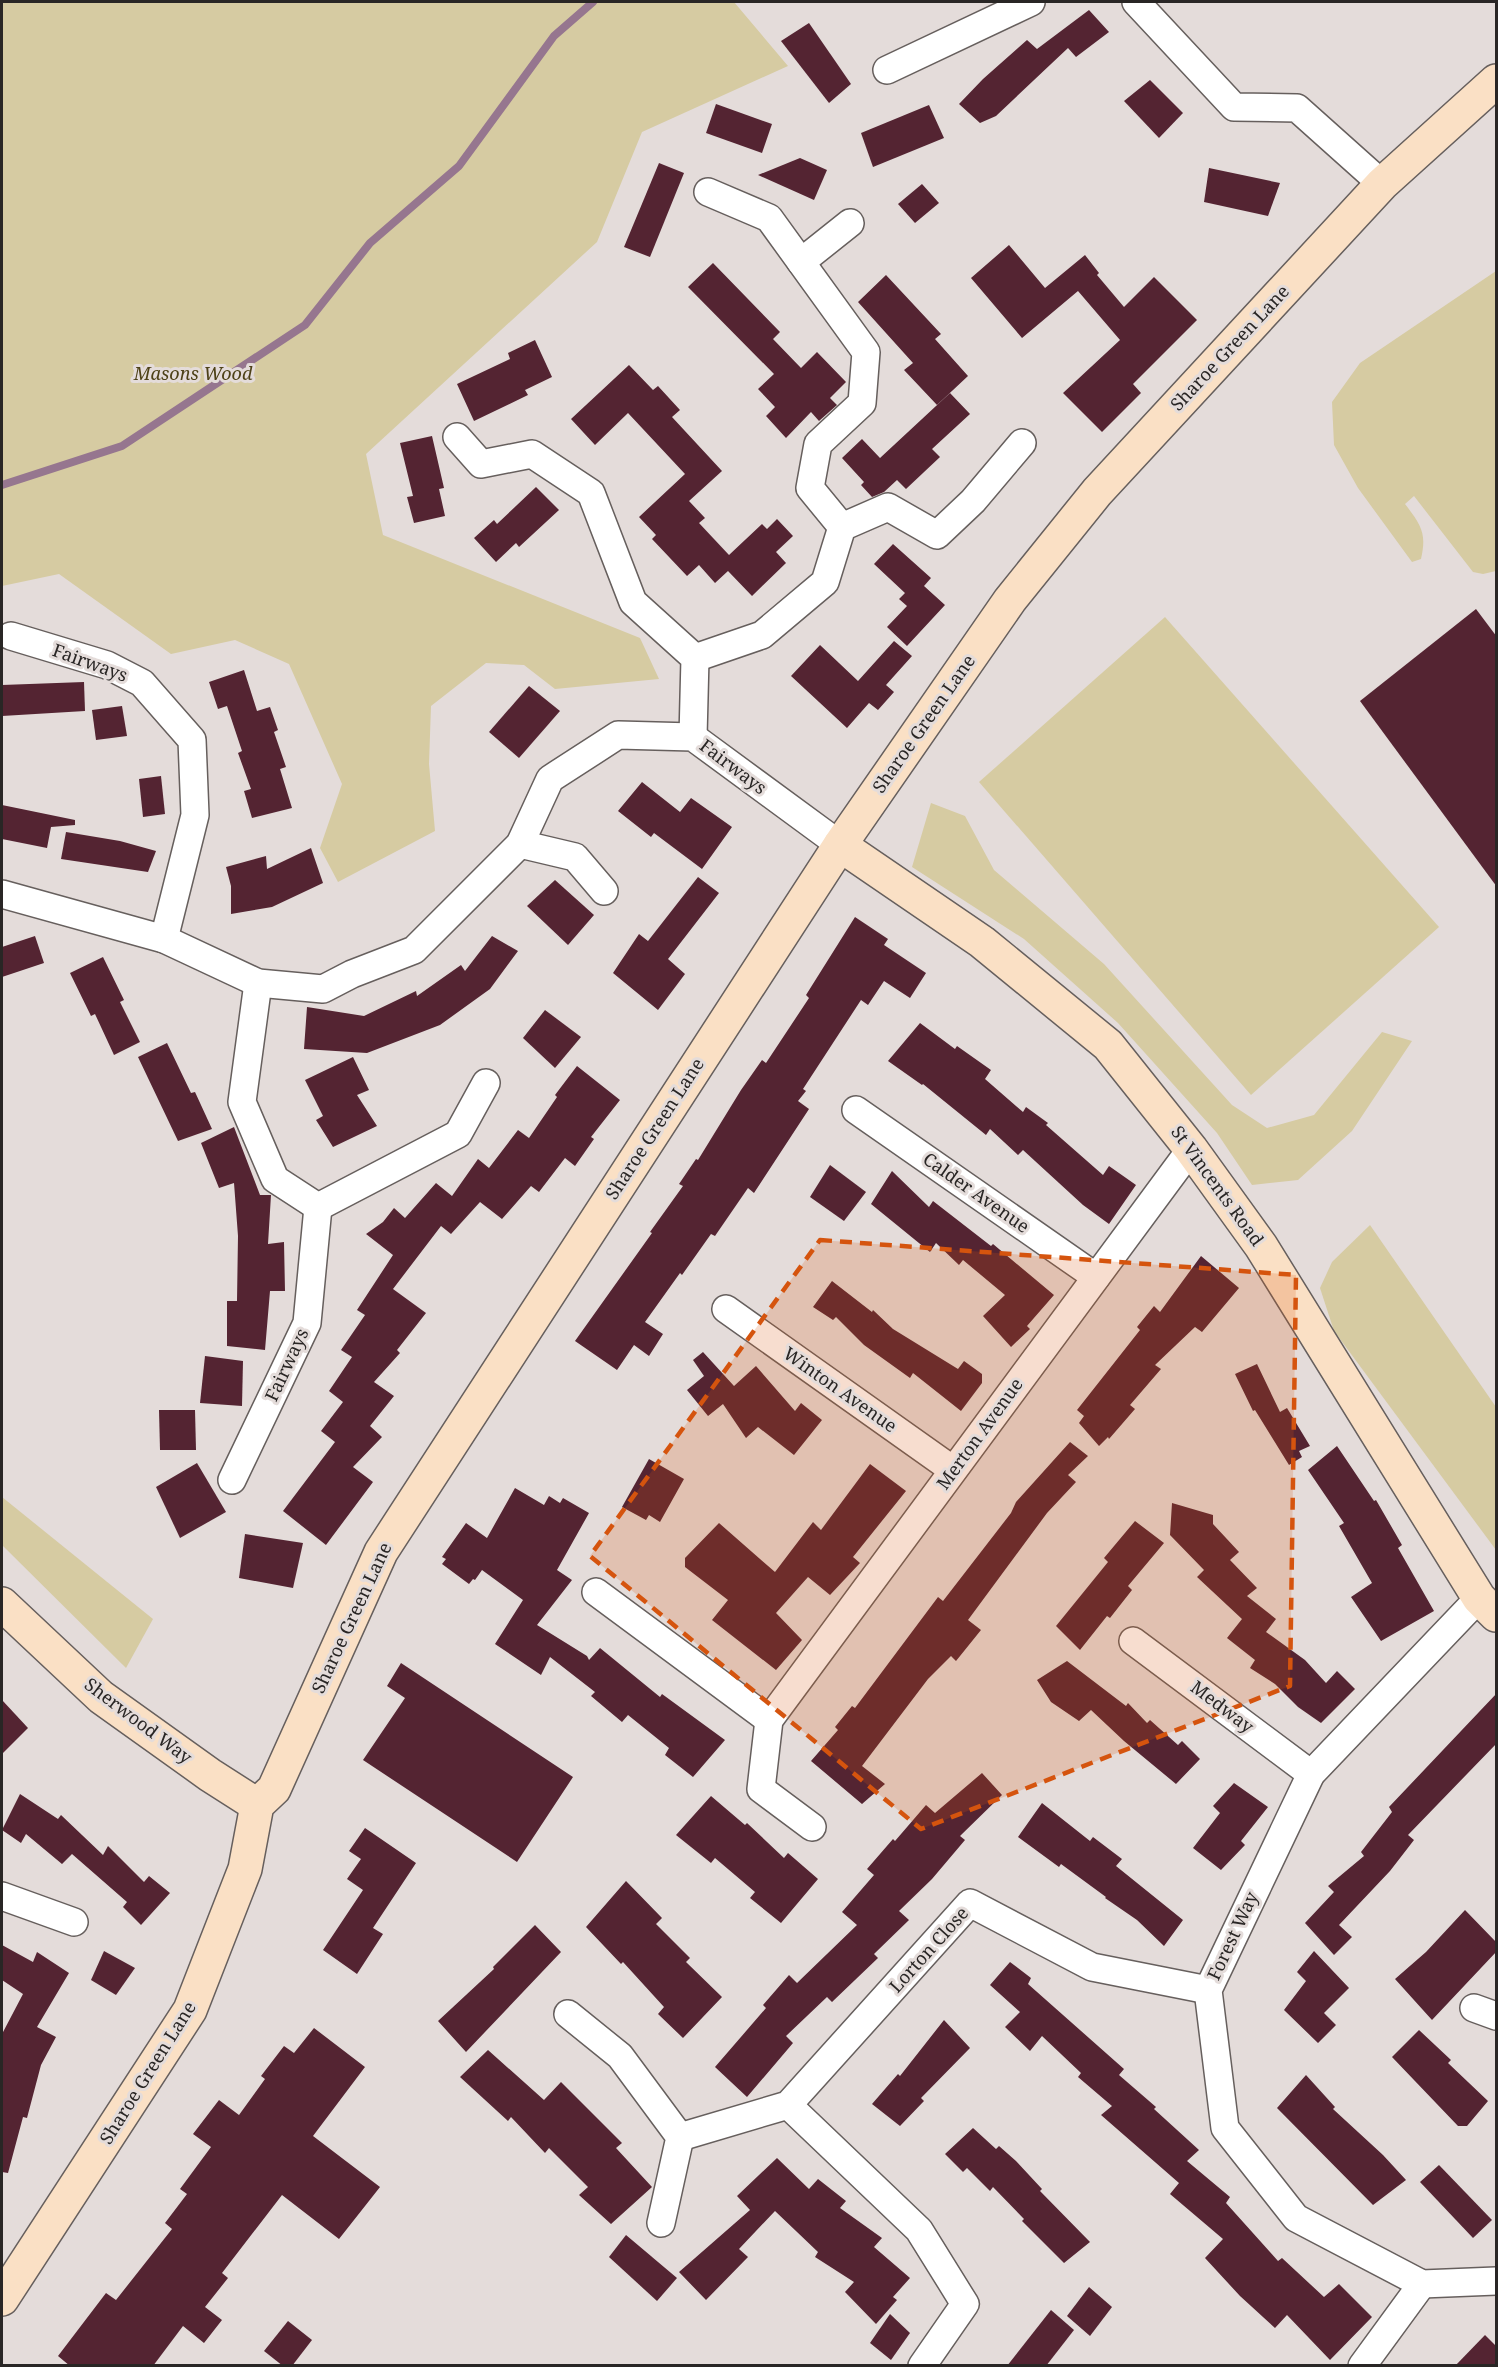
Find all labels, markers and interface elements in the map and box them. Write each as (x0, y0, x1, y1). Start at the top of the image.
street label: Sharoe Green Lane (1165, 279, 1294, 415)
park label: Masons Wood (133, 361, 253, 385)
street label: Fairways (50, 637, 131, 687)
street label: Sharoe Green Lane (866, 649, 980, 797)
street label: Fairways (695, 733, 772, 799)
street label: Sharoe Green Lane (599, 1053, 709, 1204)
street label: St Vincents Road (1166, 1121, 1270, 1250)
street label: Calder Avenue (919, 1147, 1035, 1238)
street label: Fairways (259, 1324, 313, 1405)
street label: Winton Avenue (779, 1341, 902, 1437)
street label: Merton Avenue (931, 1373, 1028, 1494)
street label: Sharoe Green Lane (306, 1538, 397, 1697)
street label: Sherwood Way (80, 1672, 198, 1769)
street label: Medway (1186, 1675, 1260, 1738)
street label: Forest Way (1201, 1887, 1263, 1984)
street label: Lorton Close (883, 1901, 973, 1997)
street label: Sharoe Green Lane (94, 1997, 201, 2148)

